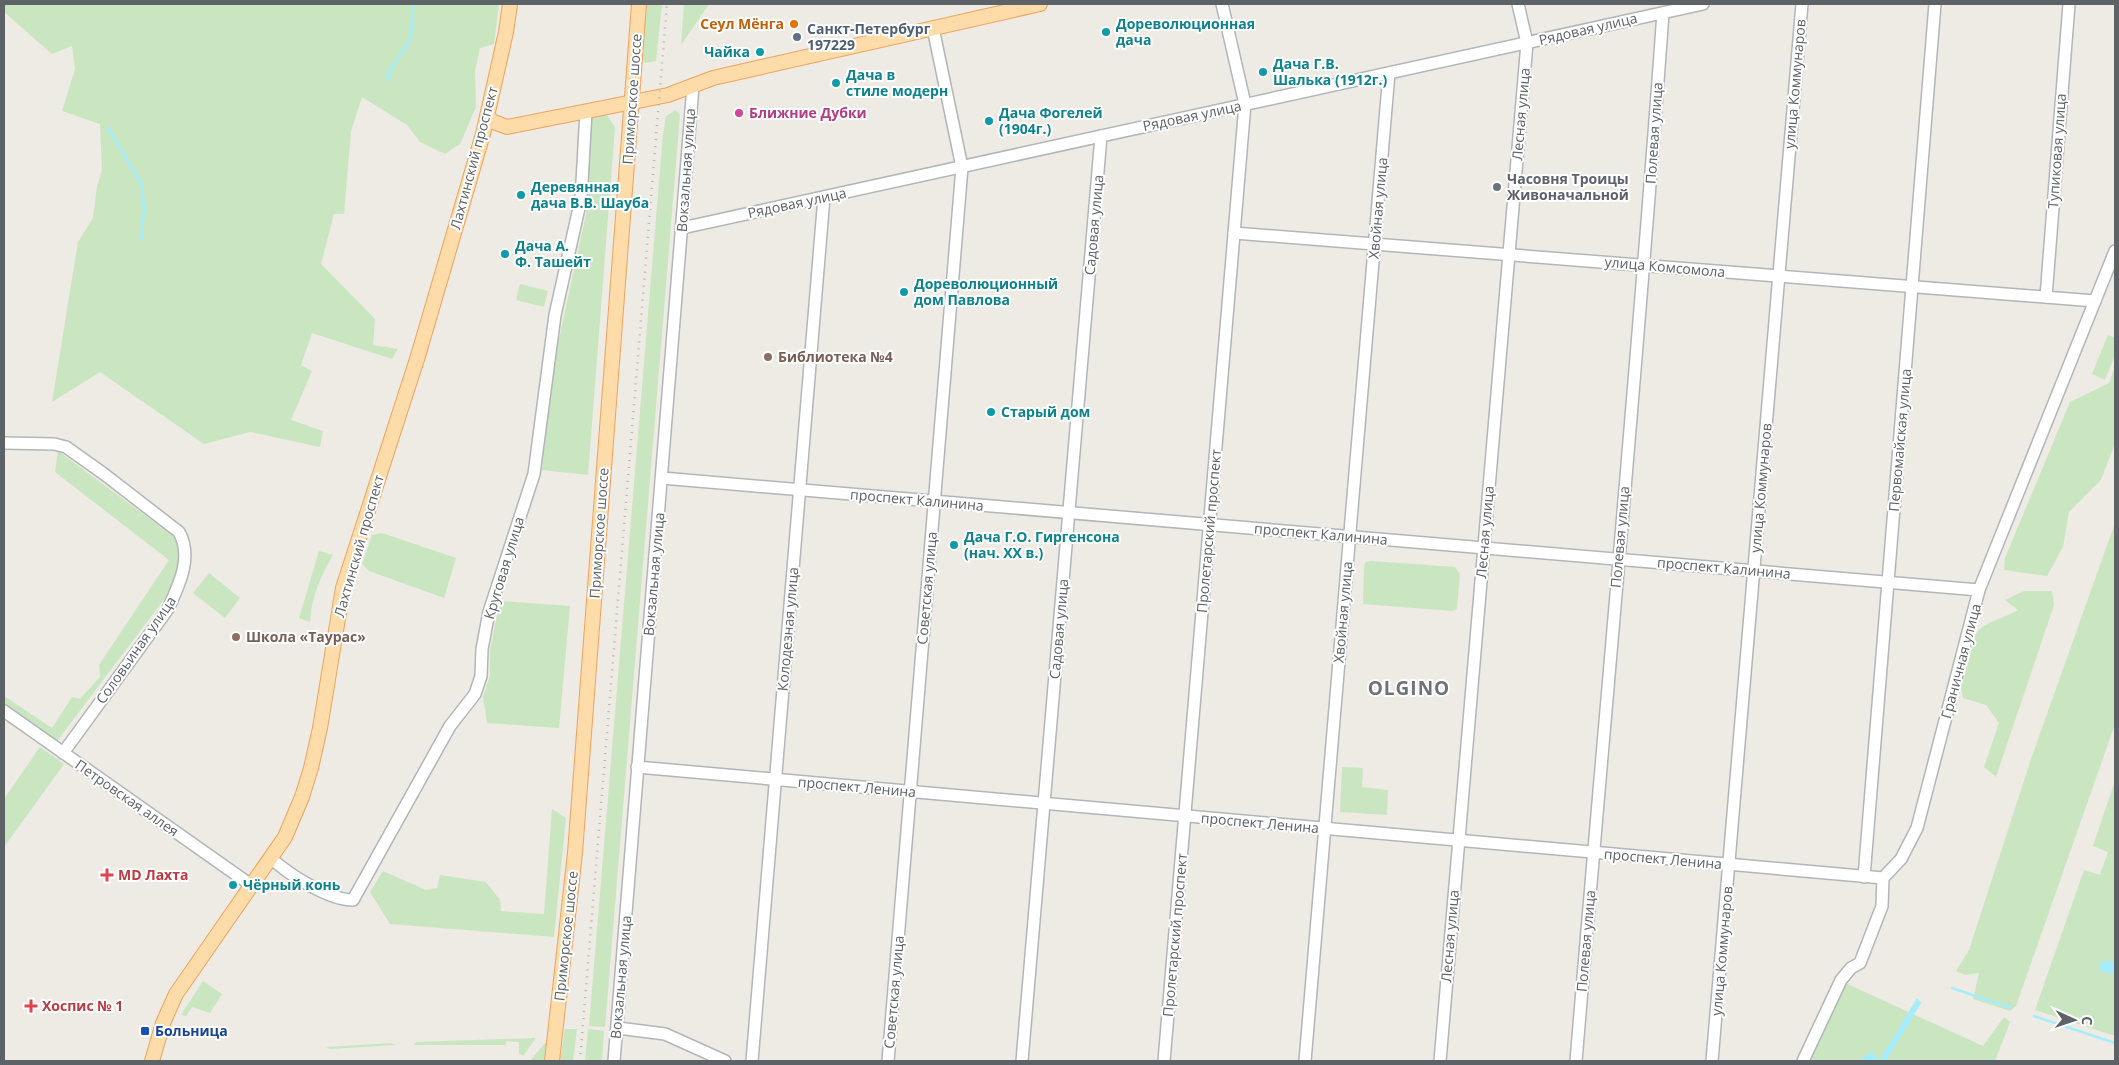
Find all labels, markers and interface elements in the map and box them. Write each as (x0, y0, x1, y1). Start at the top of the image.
street label: Рядовая улица (1537, 8, 1639, 49)
place label: Сеул Мёнга (700, 14, 784, 33)
place label: Дореволюционная дача (1116, 14, 1255, 49)
marker: Сеул Мёнга (788, 18, 800, 30)
street label: улица Коммунаров (1779, 18, 1810, 150)
place label: Санкт-Петербург 197229 (807, 19, 931, 54)
marker: Дореволюционная дача (1100, 26, 1112, 38)
marker: Санкт-Петербург 197229 (791, 31, 803, 43)
street label: Приморское шоссе (617, 33, 646, 165)
place label: Чайка (704, 42, 750, 61)
marker: Чайка (754, 46, 766, 58)
place label: Дача Г.В. Шалька (1912г.) (1273, 54, 1387, 89)
place label: Дача в стиле модерн (846, 65, 948, 100)
marker: Дача Г.В. Шалька (1912г.) (1257, 66, 1269, 78)
street label: Лесная улица (1507, 67, 1534, 161)
marker: Дача в стиле модерн (830, 77, 842, 89)
street label: Полевая улица (1640, 81, 1667, 185)
street label: Лахтинский проспект (445, 84, 502, 232)
street label: Тупиковая улица (2043, 93, 2070, 209)
street label: Рядовая улица (1141, 96, 1243, 135)
place label: Ближние Дубки (749, 103, 867, 122)
place label: Дача Фогелей (1904г.) (999, 103, 1102, 138)
street label: Вокзальная улица (672, 107, 699, 232)
marker: Ближние Дубки (733, 107, 745, 119)
marker: Дача Фогелей (1904г.) (983, 115, 995, 127)
street label: Хвойная улица (1364, 156, 1391, 260)
place label: Часовня Троицы Живоначальной (1507, 169, 1629, 204)
street label: Садовая улица (1080, 174, 1107, 276)
place label: Деревянная дача В.В. Шауба (531, 177, 649, 212)
marker: Часовня Троицы Живоначальной (1491, 181, 1503, 193)
street label: Рядовая улица (746, 183, 848, 222)
marker: Деревянная дача В.В. Шауба (515, 189, 527, 201)
place label: Дача А. Ф. Ташейт (515, 236, 591, 271)
marker: Дача А. Ф. Ташейт (499, 248, 511, 260)
street label: улица Комсомола (1604, 252, 1726, 281)
place label: Дореволюционный дом Павлова (914, 274, 1058, 309)
marker: Дореволюционный дом Павлова (898, 286, 910, 298)
place label: Библиотека №4 (778, 347, 893, 366)
marker: Библиотека №4 (762, 351, 774, 363)
street label: Первомайская улица (1884, 368, 1915, 512)
place label: Старый дом (1001, 402, 1090, 421)
marker: Старый дом (985, 406, 997, 418)
street label: улица Коммунаров (1745, 422, 1776, 554)
street label: Пролетарский проспект (1192, 448, 1225, 614)
street label: Приморское шоссе (584, 467, 613, 599)
street label: Лахтинский проспект (329, 472, 388, 619)
street label: проспект Калинина (849, 484, 985, 515)
street label: Лесная улица (1471, 485, 1498, 579)
street label: Полевая улица (1606, 485, 1633, 589)
street label: Вокзальная улица (639, 511, 668, 637)
street label: Круговая улица (479, 514, 528, 621)
street label: проспект Калинина (1253, 518, 1389, 549)
place label: Дача Г.О. Гиргенсона (нач. XX в.) (964, 527, 1120, 562)
street label: Советская улица (912, 531, 941, 645)
marker: Дача Г.О. Гиргенсона (нач. XX в.) (948, 539, 960, 551)
street label: проспект Калинина (1656, 552, 1792, 583)
street label: Хвойная улица (1329, 560, 1356, 664)
street label: Колодезная улица (773, 566, 802, 692)
street label: Садовая улица (1045, 578, 1072, 680)
street label: Соловьиная улица (91, 592, 180, 707)
street label: Граничная улица (1936, 601, 1985, 721)
place label: Школа «Таурас» (246, 627, 366, 646)
marker: Школа «Таурас» (230, 631, 242, 643)
district label: OLGINO (1368, 675, 1450, 701)
street label: Петровская аллея (72, 755, 183, 840)
street label: проспект Ленина (797, 772, 917, 801)
street label: проспект Ленина (1200, 808, 1320, 837)
street label: проспект Ленина (1603, 844, 1723, 873)
street label: Пролетарский проспект (1158, 852, 1191, 1018)
place label: MD Лахта (118, 865, 188, 884)
marker: MD Лахта (100, 868, 114, 882)
street label: Приморское шоссе (549, 870, 582, 1002)
place label: Чёрный конь (243, 875, 341, 894)
marker: Чёрный конь (227, 879, 239, 891)
street label: улица Коммунаров (1706, 885, 1737, 1017)
street label: Лесная улица (1436, 889, 1463, 983)
street label: Полевая улица (1572, 889, 1599, 993)
street label: Вокзальная улица (606, 914, 635, 1040)
street label: Советская улица (879, 935, 908, 1049)
north arrow (2049, 995, 2099, 1045)
place label: Хоспис № 1 (42, 996, 123, 1015)
marker: Хоспис № 1 (24, 999, 38, 1013)
text: С (2078, 1016, 2097, 1026)
place label: Больница (155, 1021, 228, 1040)
marker: Больница (139, 1025, 151, 1037)

